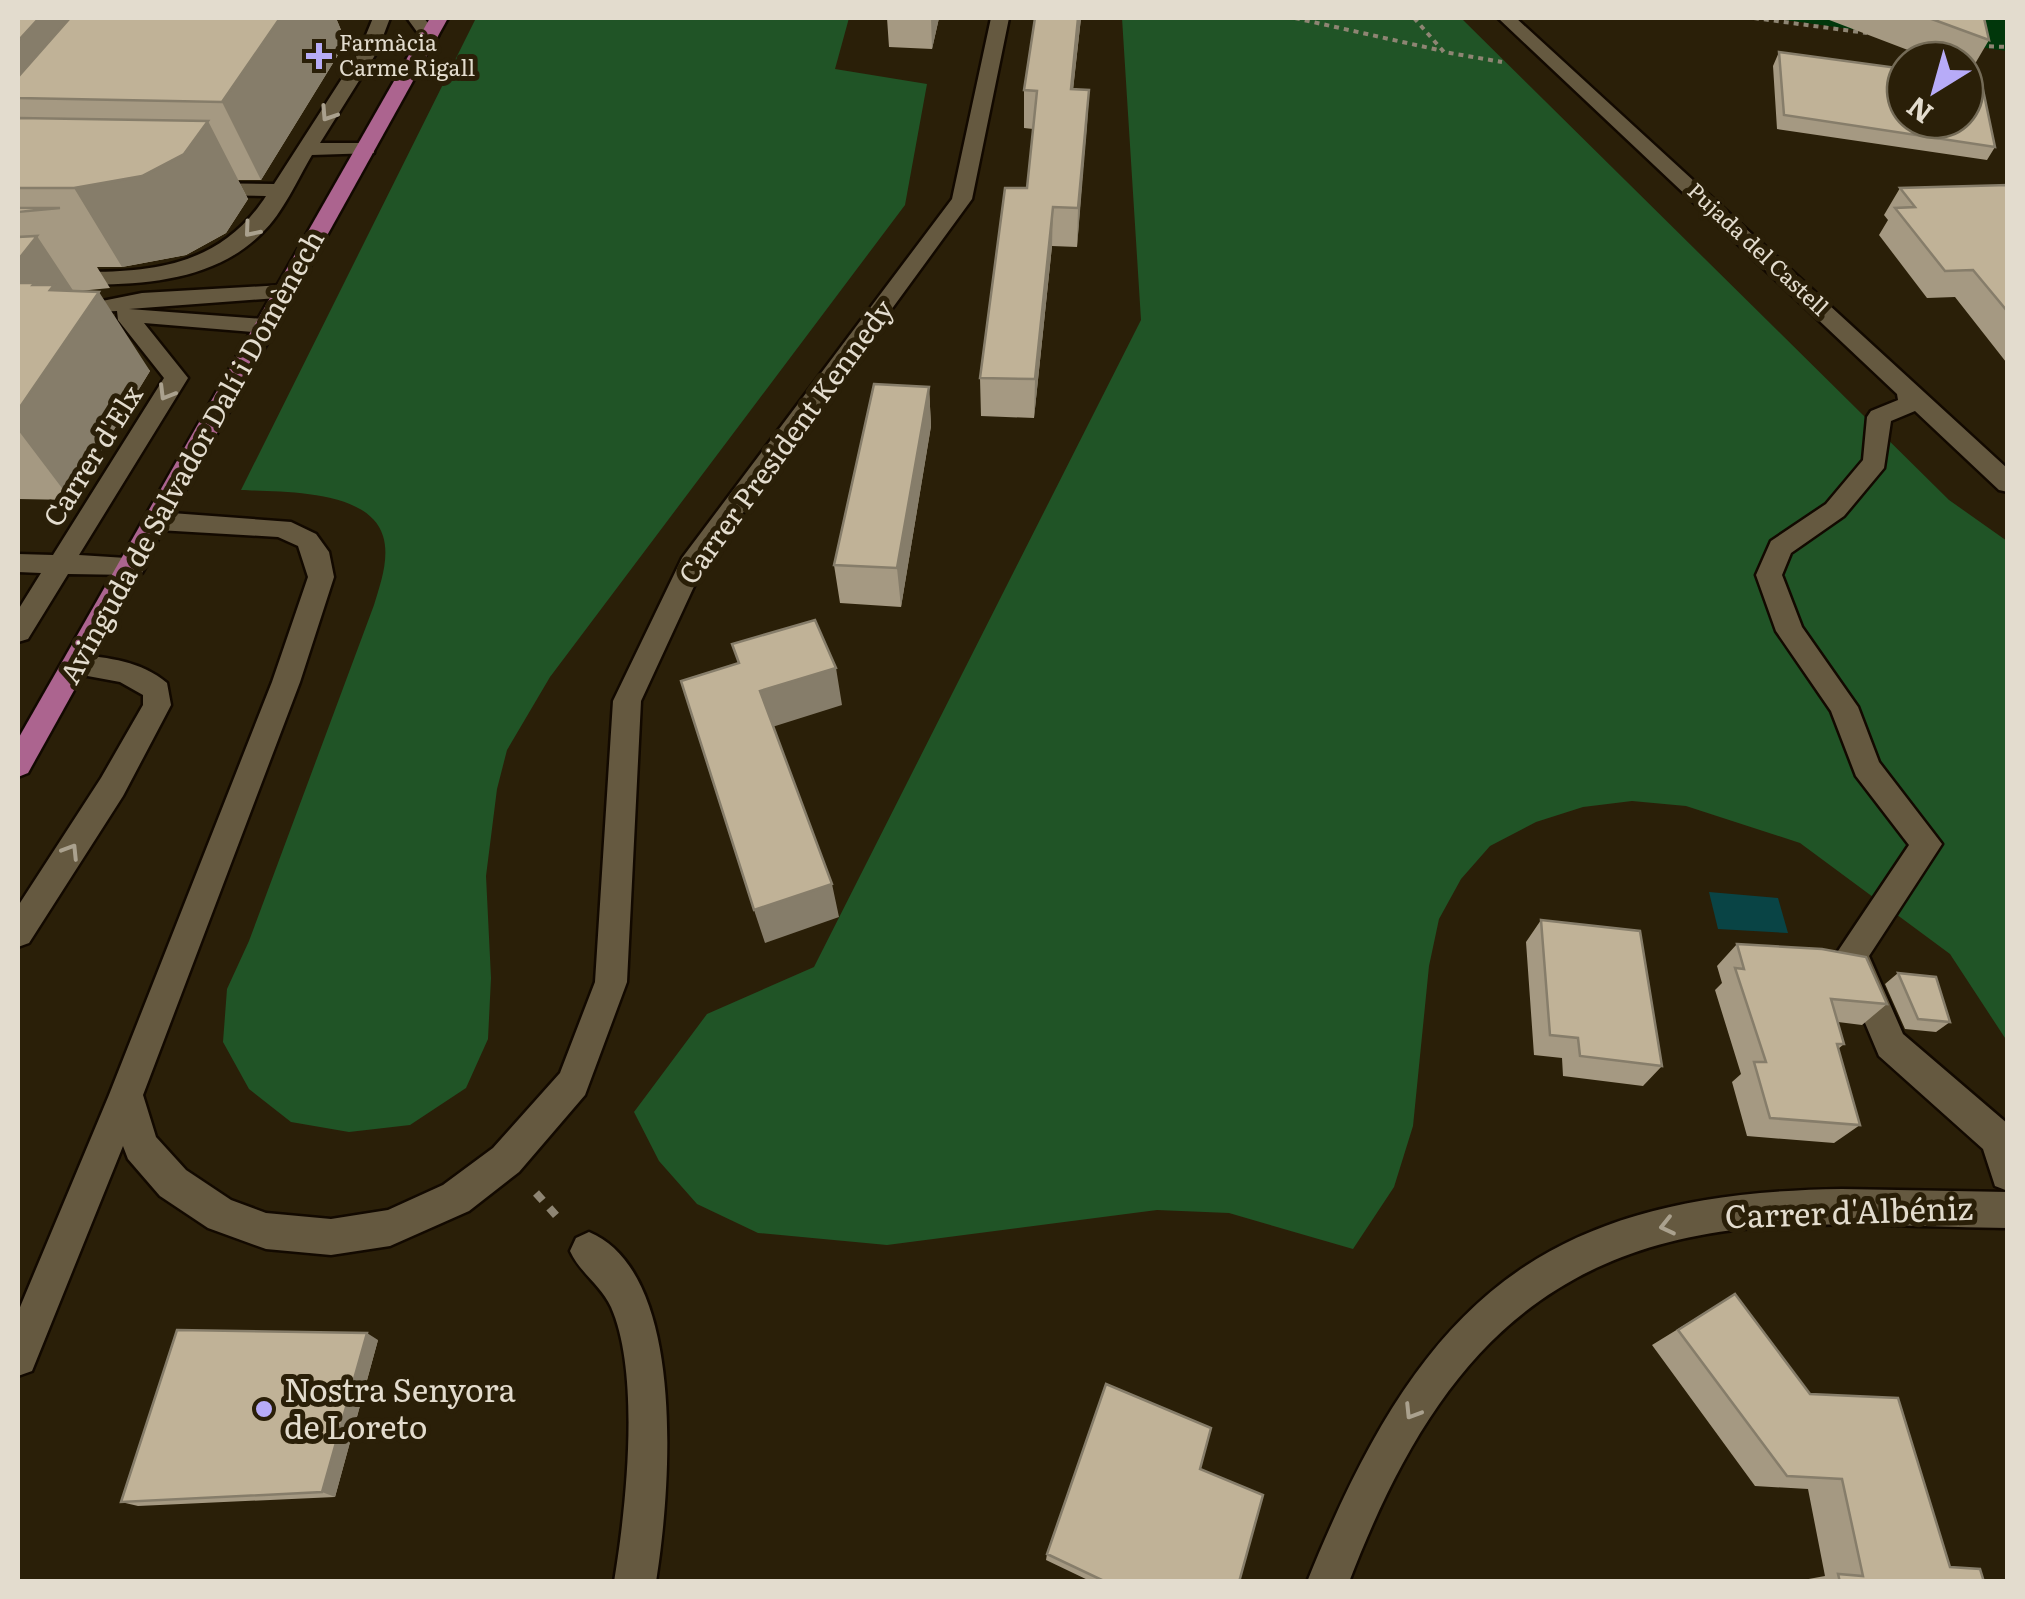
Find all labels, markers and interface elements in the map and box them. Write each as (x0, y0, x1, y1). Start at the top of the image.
place label: Farmàcia Carme Rigall (339, 25, 475, 83)
north arrow (1885, 40, 1985, 140)
marker: Farmàcia Carme Rigall (308, 45, 330, 67)
text: N (1897, 88, 1941, 135)
one-way arrow (321, 104, 340, 122)
street label: Pujada del Castell (1681, 174, 1837, 322)
one-way arrow (245, 218, 263, 237)
street label: Avinguda de Salvador Dalí i Domènech (47, 221, 333, 691)
street label: Carrer President Kennedy (666, 289, 903, 592)
street label: Carrer d'Elx (31, 376, 152, 534)
one-way arrow (159, 382, 178, 400)
one-way arrow (59, 844, 78, 862)
street label: Carrer d'Albéniz (1724, 1182, 1974, 1238)
one-way arrow (1659, 1214, 1676, 1235)
place label: Nostra Senyora de Loreto (284, 1364, 517, 1449)
marker: Nostra Senyora de Loreto (253, 1398, 275, 1420)
one-way arrow (1405, 1401, 1424, 1419)

